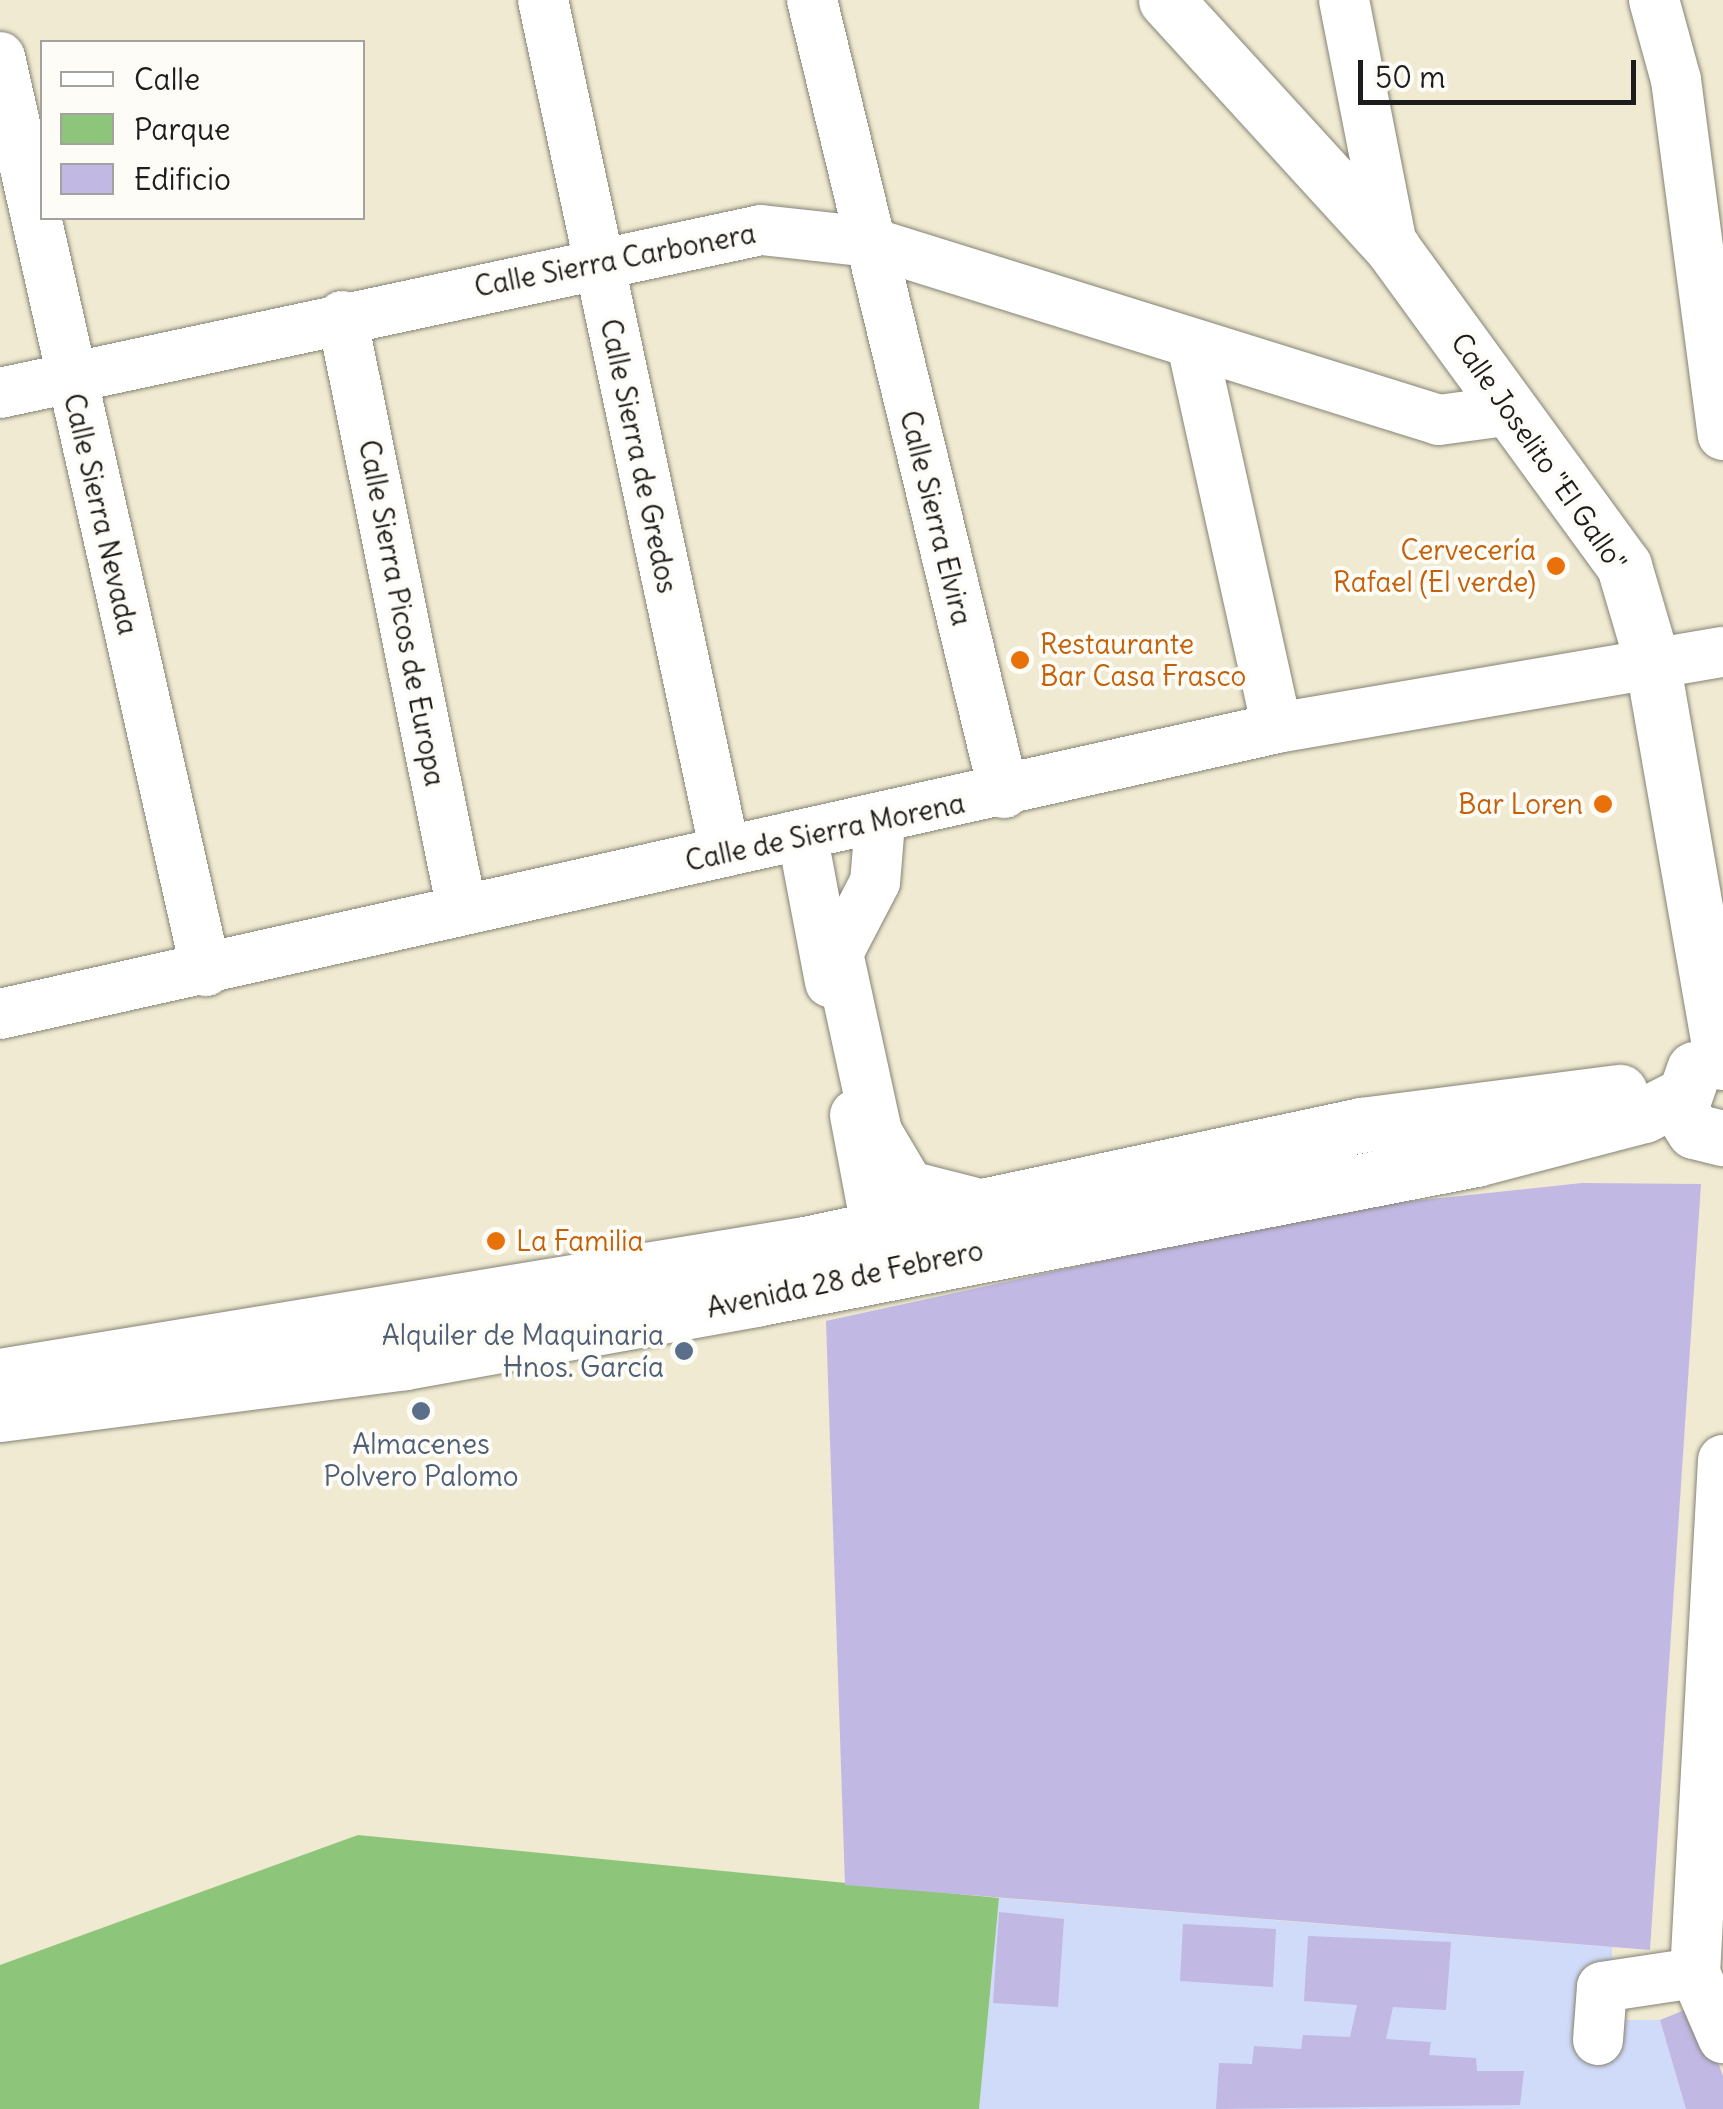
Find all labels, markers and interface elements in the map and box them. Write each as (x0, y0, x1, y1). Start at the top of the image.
legend (40, 40, 365, 220)
scale bar (1363, 40, 1640, 102)
text: 50 m (1375, 58, 1445, 96)
text: Calle (134, 60, 200, 98)
text: Parque (134, 110, 230, 148)
text: Edificio (134, 160, 231, 198)
street label: Calle Sierra Carbonera (472, 216, 758, 304)
street label: Calle Sierra de Gredos (594, 316, 684, 596)
street label: Calle Joselito "El Gallo" (1444, 326, 1634, 578)
street label: Calle Sierra Nevada (57, 390, 145, 638)
street label: Calle Sierra Elvira (893, 407, 979, 629)
street label: Calle Sierra Picos de Europa (352, 437, 452, 789)
place label: Cervecería Rafael (El verde) (1333, 533, 1536, 599)
marker: Cervecería Rafael (El verde) (1545, 555, 1567, 577)
place label: Restaurante Bar Casa Frasco (1040, 627, 1246, 693)
marker: Restaurante Bar Casa Frasco (1009, 649, 1031, 671)
street label: Calle de Sierra Morena (682, 786, 968, 878)
place label: Bar Loren (1458, 787, 1583, 821)
marker: Bar Loren (1592, 793, 1614, 815)
place label: La Familia (516, 1224, 644, 1258)
marker: La Familia (485, 1230, 507, 1252)
street label: Avenida 28 de Febrero (704, 1233, 986, 1325)
place label: Alquiler de Maquinaria Hnos. García (382, 1318, 664, 1384)
marker: Alquiler de Maquinaria Hnos. García (673, 1340, 695, 1362)
marker: Almacenes Polvero Palomo (410, 1400, 432, 1422)
place label: Almacenes Polvero Palomo (324, 1427, 518, 1493)

